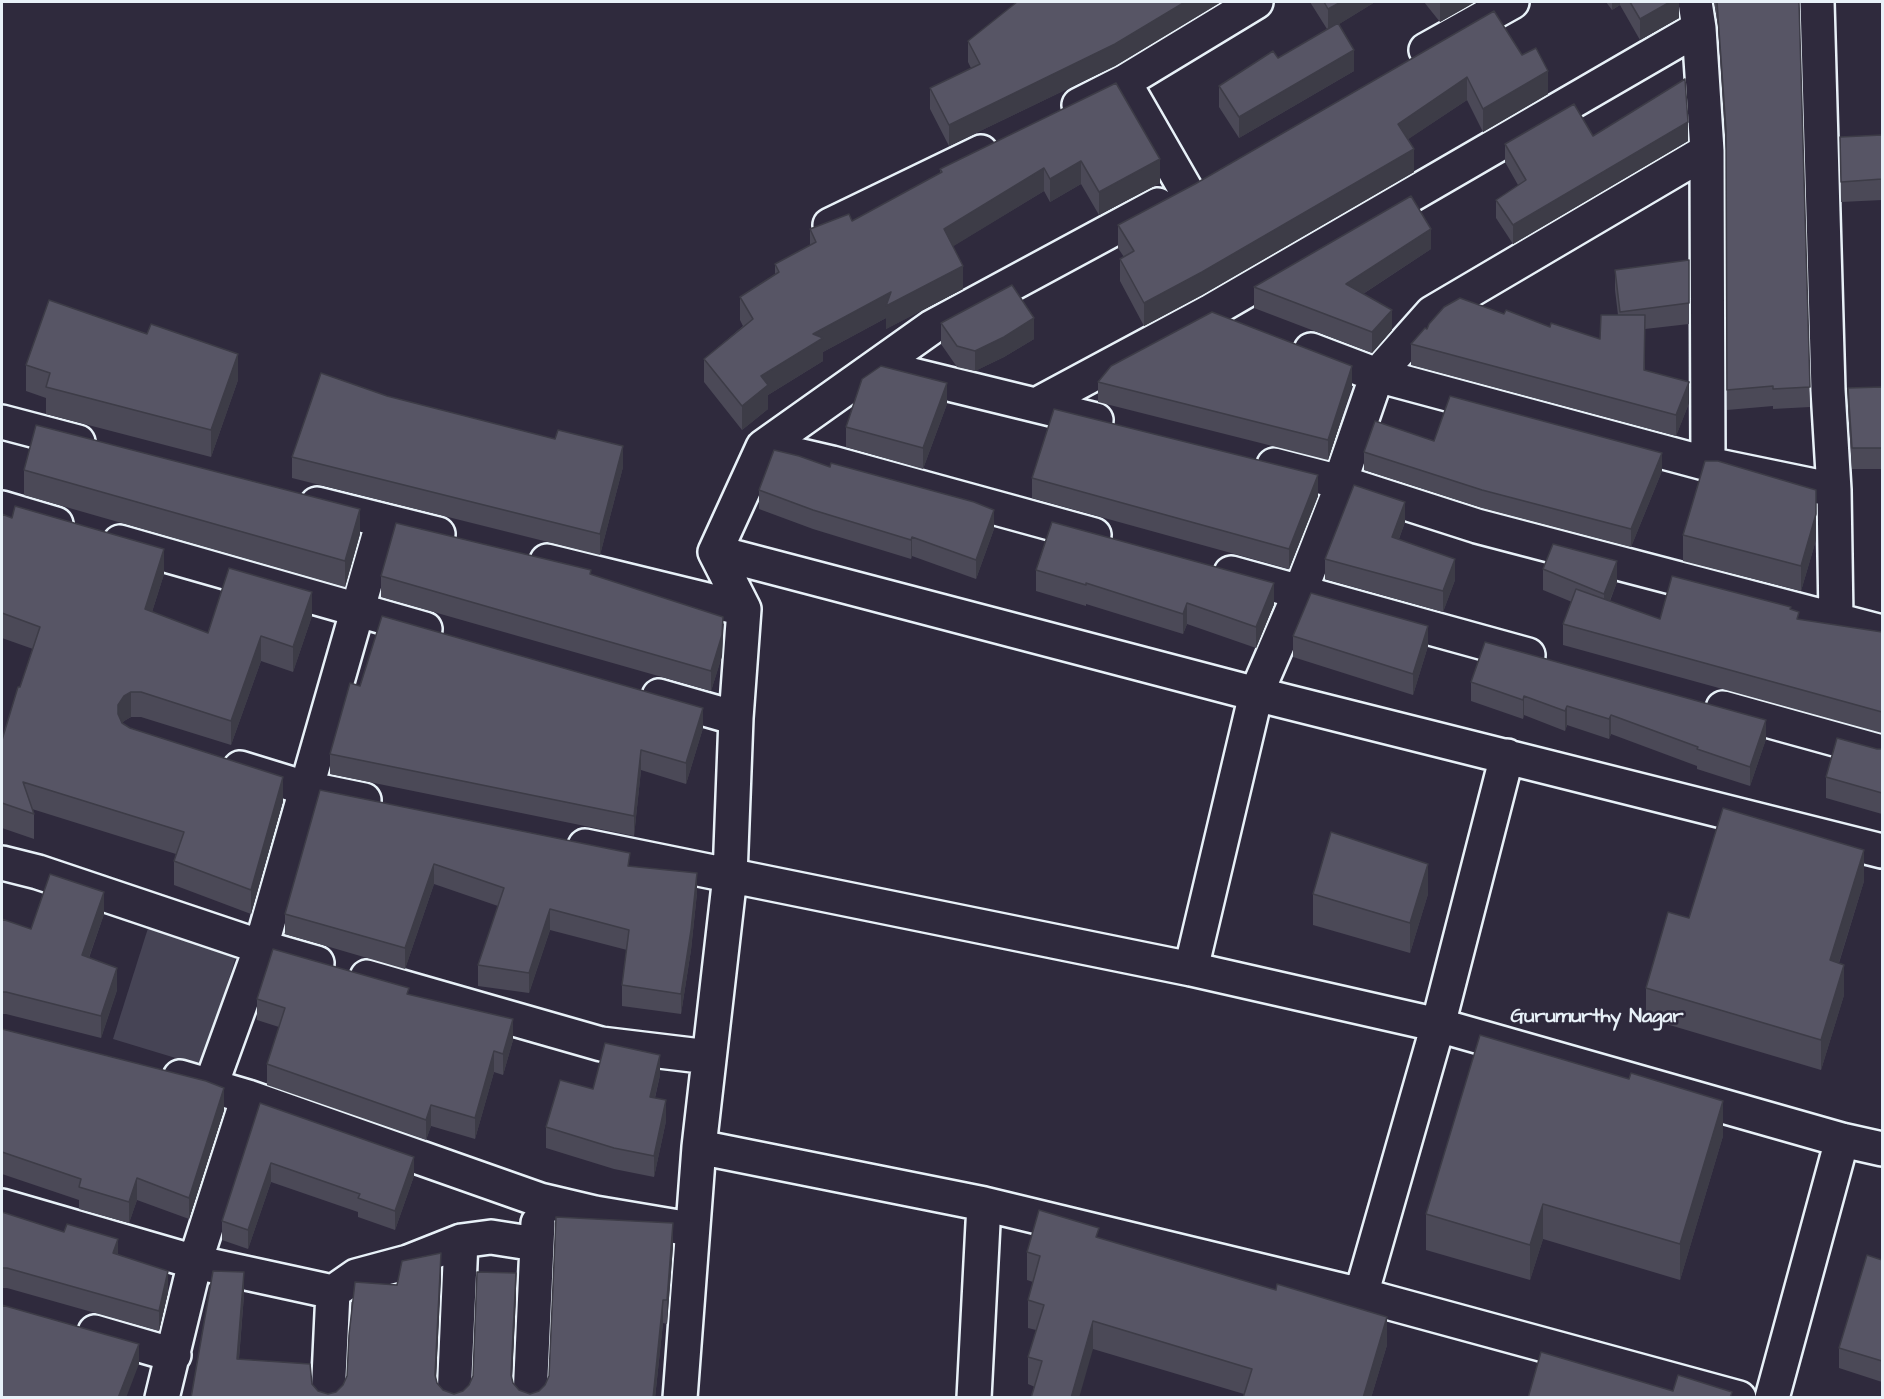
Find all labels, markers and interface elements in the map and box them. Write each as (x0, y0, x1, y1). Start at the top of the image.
district label: Gurumurthy Nagar (1510, 1006, 1684, 1030)

